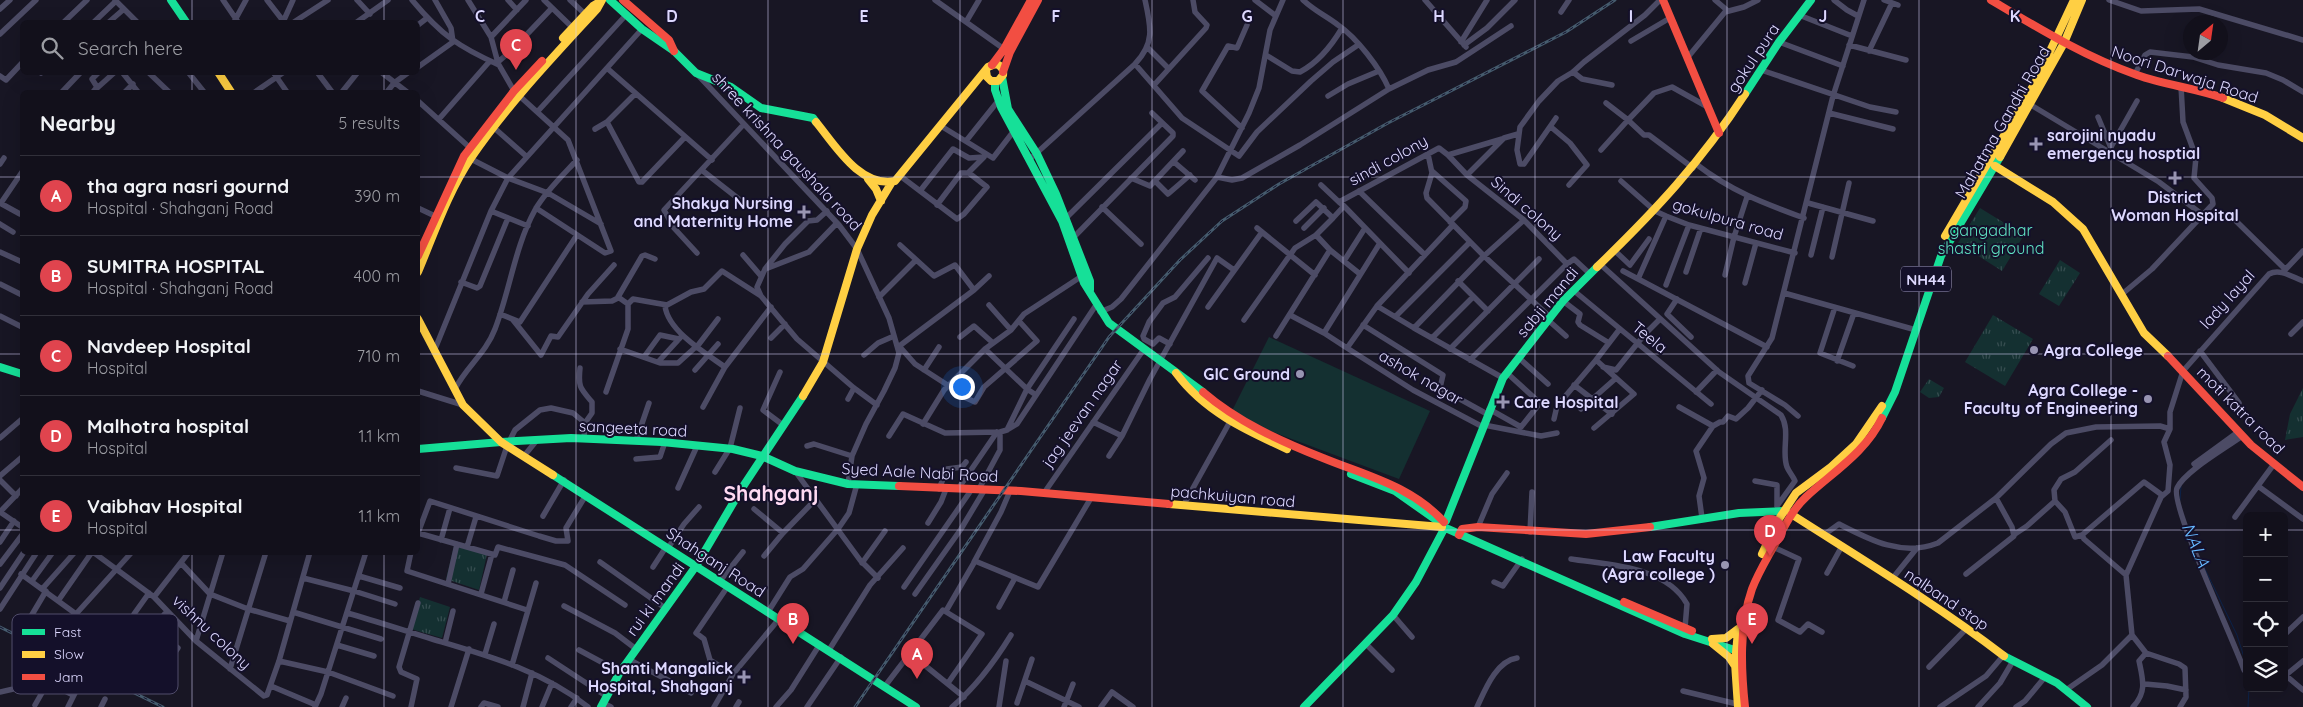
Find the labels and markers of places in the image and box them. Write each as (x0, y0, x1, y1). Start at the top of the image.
pin: C (500, 29, 532, 70)
place label: sarojini nyadu emergency hosptial (2047, 125, 2200, 163)
marker: sarojini nyadu emergency hosptial (2029, 137, 2043, 151)
marker: District Woman Hospital (2168, 171, 2182, 185)
place label: District Woman Hospital (2111, 187, 2239, 225)
place label: Shakya Nursing and Maternity Home (633, 193, 793, 231)
marker: Shakya Nursing and Maternity Home (797, 205, 811, 219)
place label: Agra College (2044, 340, 2143, 360)
marker: Agra College (2028, 344, 2040, 356)
place label: GIC Ground (1203, 364, 1290, 384)
marker: GIC Ground (1294, 368, 1306, 380)
place label: Agra College - Faculty of Engineering (1964, 380, 2138, 418)
place label: Care Hospital (1514, 392, 1619, 412)
marker: Agra College - Faculty of Engineering (2142, 393, 2154, 405)
marker: Care Hospital (1496, 395, 1510, 409)
pin: D (1754, 515, 1786, 556)
place label: Law Faculty (Agra college ) (1602, 546, 1715, 584)
marker: Law Faculty (Agra college ) (1719, 559, 1731, 571)
pin: B (777, 603, 809, 644)
pin: E (1736, 603, 1768, 644)
pin: A (901, 638, 933, 679)
place label: Shanti Mangalick Hospital, Shahganj (588, 658, 733, 696)
marker: Shanti Mangalick Hospital, Shahganj (737, 670, 751, 684)

